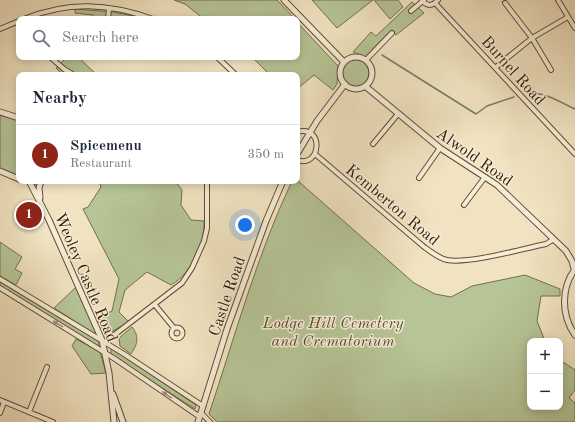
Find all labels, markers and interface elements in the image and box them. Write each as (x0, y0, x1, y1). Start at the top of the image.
search box (16, 16, 300, 60)
icon: search (30, 27, 52, 49)
text: Search here (62, 31, 139, 46)
street label: Burnel Road (478, 34, 547, 109)
text: Nearby (32, 90, 87, 107)
street label: Alwold Road (433, 126, 515, 190)
text: Spicemenu (70, 139, 142, 154)
text: 1 (41, 148, 49, 161)
text: 350 m (247, 148, 284, 161)
text: Restaurant (70, 157, 132, 170)
street label: Kemberton Road (342, 162, 442, 249)
pin: 1 (16, 200, 42, 230)
street label: Weoley Castle Road (51, 211, 120, 345)
your location (235, 215, 255, 235)
street label: Castle Road (207, 255, 249, 338)
park label: Lodge Hill Cemetery and Crematorium (262, 316, 404, 350)
one-way arrow (53, 320, 63, 328)
map controls (527, 338, 563, 410)
button: + (527, 338, 563, 374)
button: − (527, 374, 563, 410)
one-way arrow (162, 391, 173, 399)

